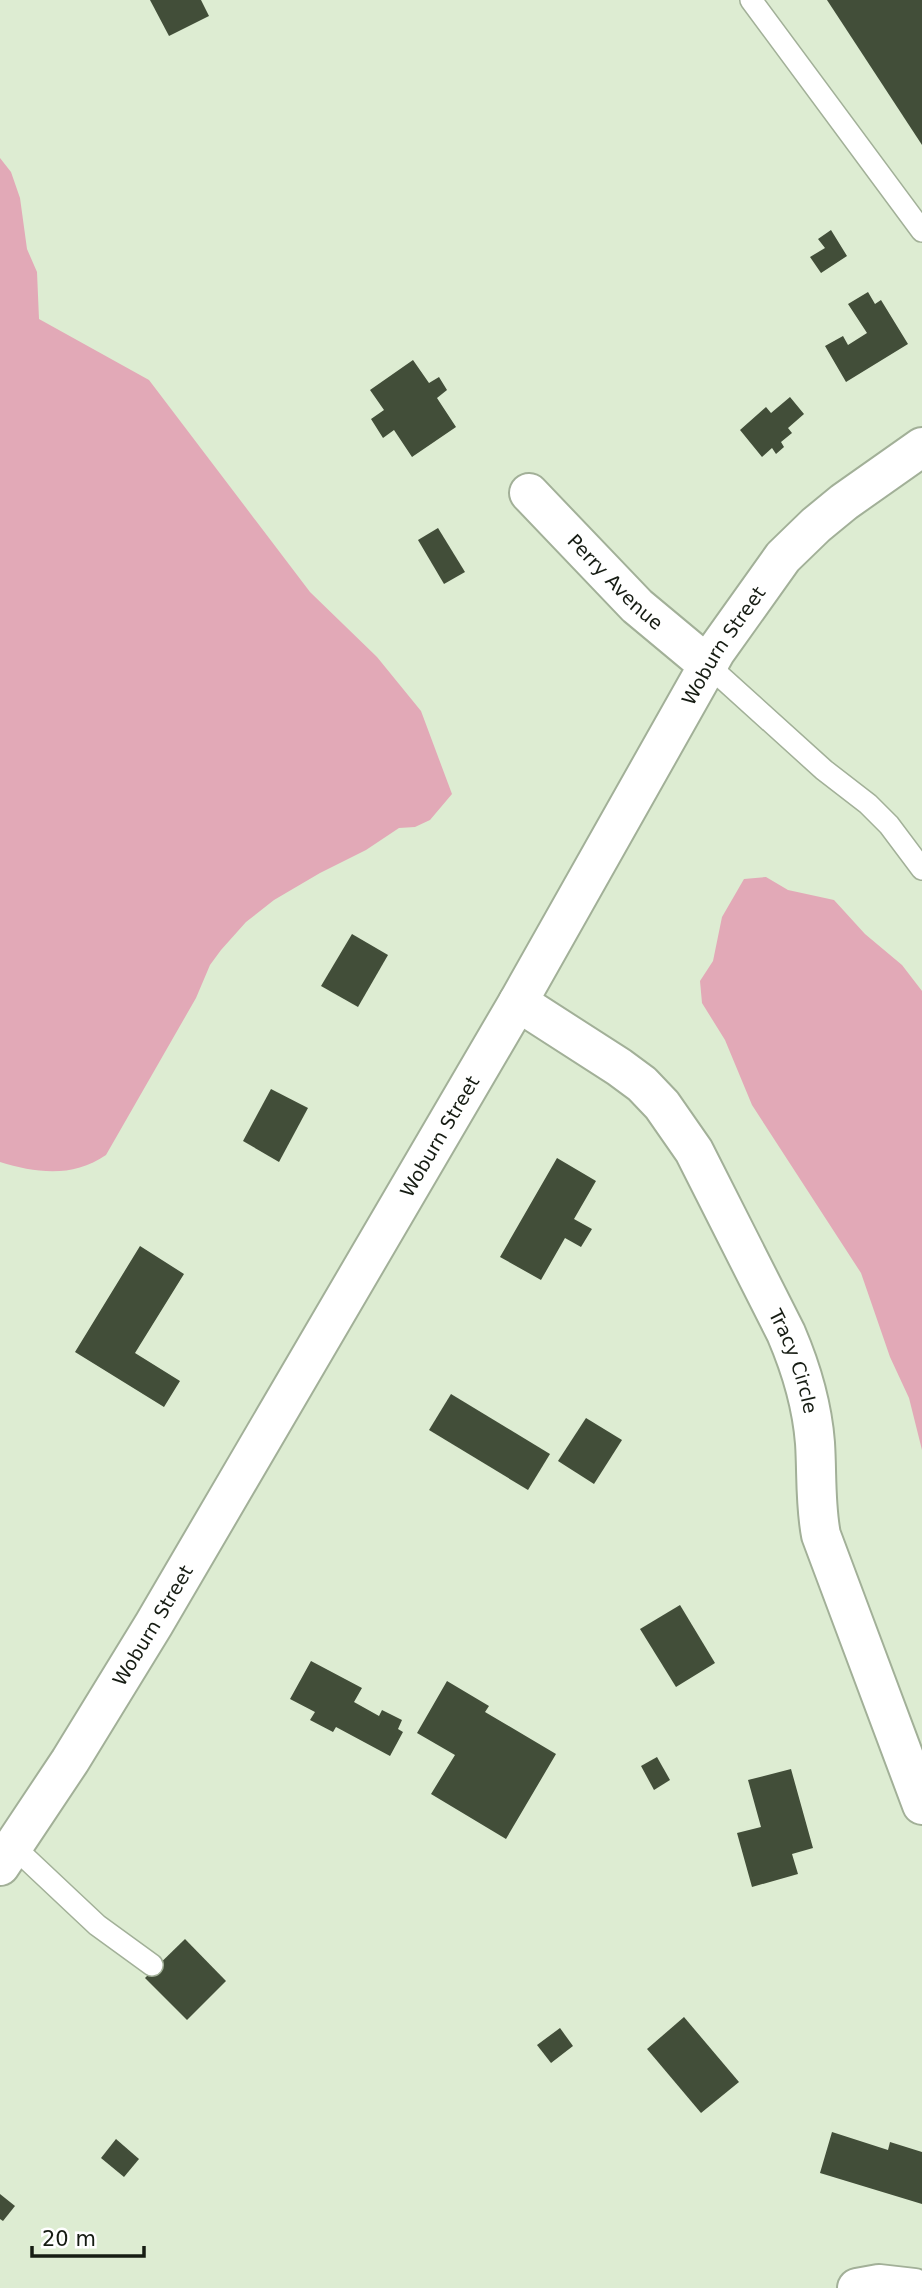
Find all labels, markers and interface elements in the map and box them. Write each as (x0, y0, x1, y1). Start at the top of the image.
street label: Perry Avenue (563, 530, 668, 634)
street label: Woburn Street (677, 582, 770, 709)
street label: Woburn Street (395, 1072, 483, 1201)
street label: Tracy Circle (764, 1304, 822, 1415)
street label: Woburn Street (108, 1561, 197, 1690)
scale bar (32, 2214, 144, 2258)
text: 20 m (42, 2227, 96, 2251)

